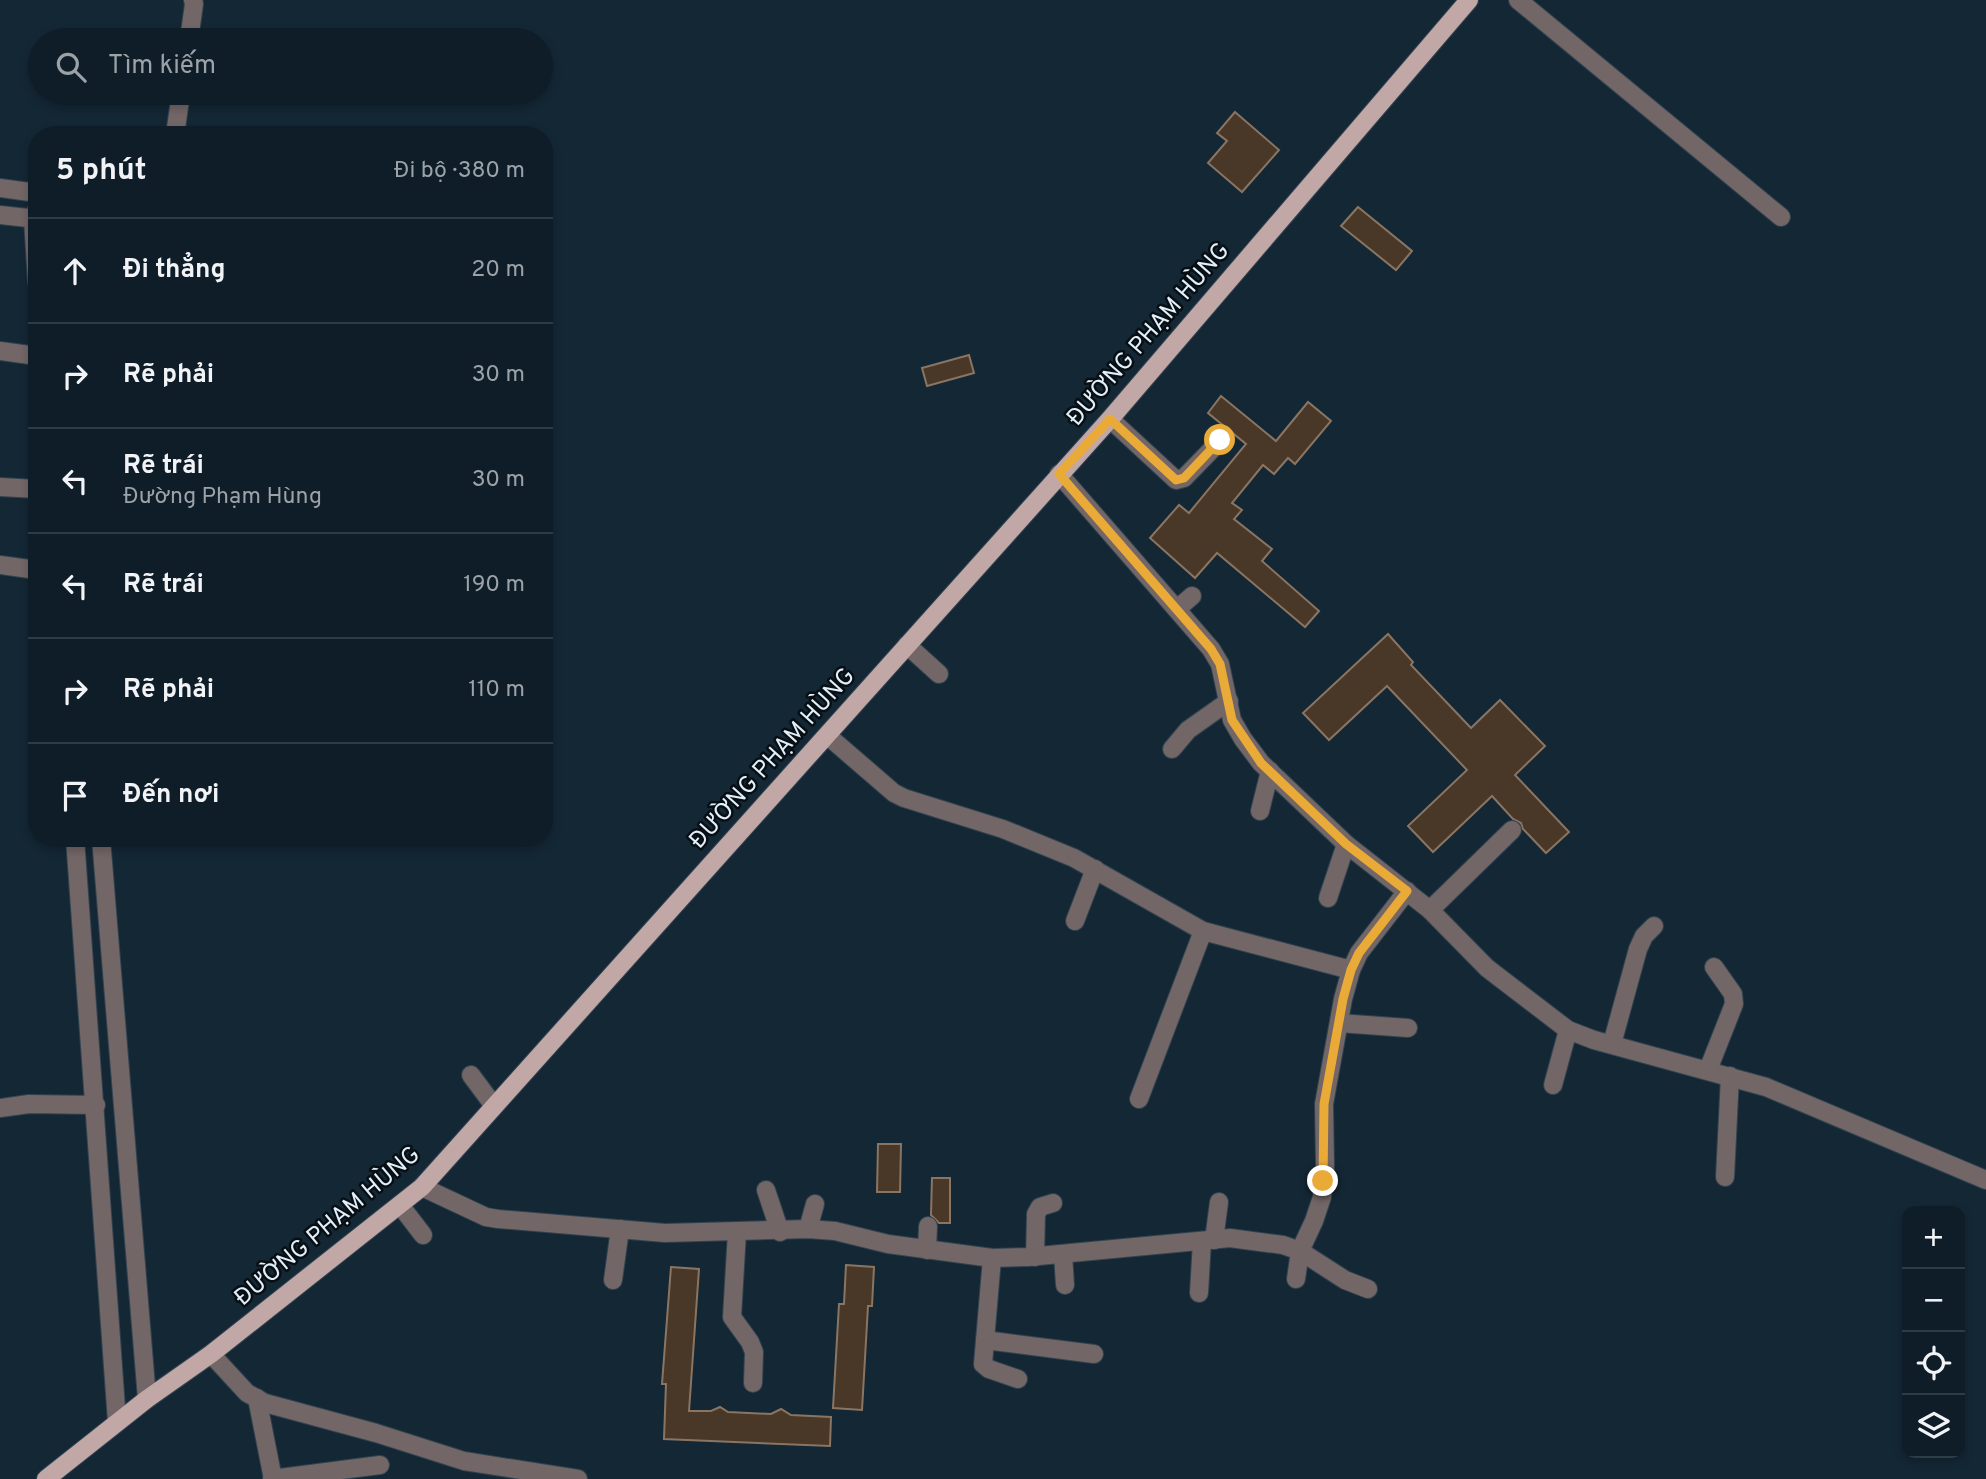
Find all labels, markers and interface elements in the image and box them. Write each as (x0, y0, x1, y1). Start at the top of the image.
search box (28, 28, 553, 105)
icon: search (52, 48, 90, 86)
text: Tìm kiếm (108, 50, 216, 83)
text: 5 phút (56, 153, 146, 190)
text: Đi bộ · 380 m (394, 157, 525, 186)
street label: ĐƯỜNG PHẠM HÙNG (1060, 236, 1237, 433)
icon: ahead (56, 252, 94, 290)
text: Đi thẳng (123, 254, 225, 287)
text: 20 m (471, 256, 525, 285)
icon: right (56, 357, 94, 395)
text: Rẽ phải (123, 359, 214, 392)
text: 30 m (472, 361, 525, 390)
route start (1204, 424, 1235, 455)
text: Rẽ trái (123, 450, 204, 483)
icon: left (56, 462, 94, 500)
text: 30 m (472, 466, 525, 495)
text: Đường Phạm Hùng (123, 483, 322, 512)
icon: left (56, 567, 94, 605)
text: Rẽ trái (123, 569, 204, 602)
text: 190 m (463, 571, 525, 600)
street label: ĐƯỜNG PHẠM HÙNG (682, 661, 862, 856)
icon: right (56, 672, 94, 710)
text: Rẽ phải (123, 674, 214, 707)
text: 110 m (468, 676, 525, 705)
icon: arrive (56, 777, 94, 815)
text: Đến nơi (123, 779, 219, 812)
street label: ĐƯỜNG PHẠM HÙNG (228, 1139, 427, 1314)
route end (1307, 1165, 1338, 1196)
map controls (1902, 1206, 1965, 1458)
button: + (1902, 1206, 1965, 1269)
button: − (1902, 1269, 1965, 1332)
button: locate (1902, 1332, 1965, 1395)
button: layers (1902, 1395, 1965, 1458)

